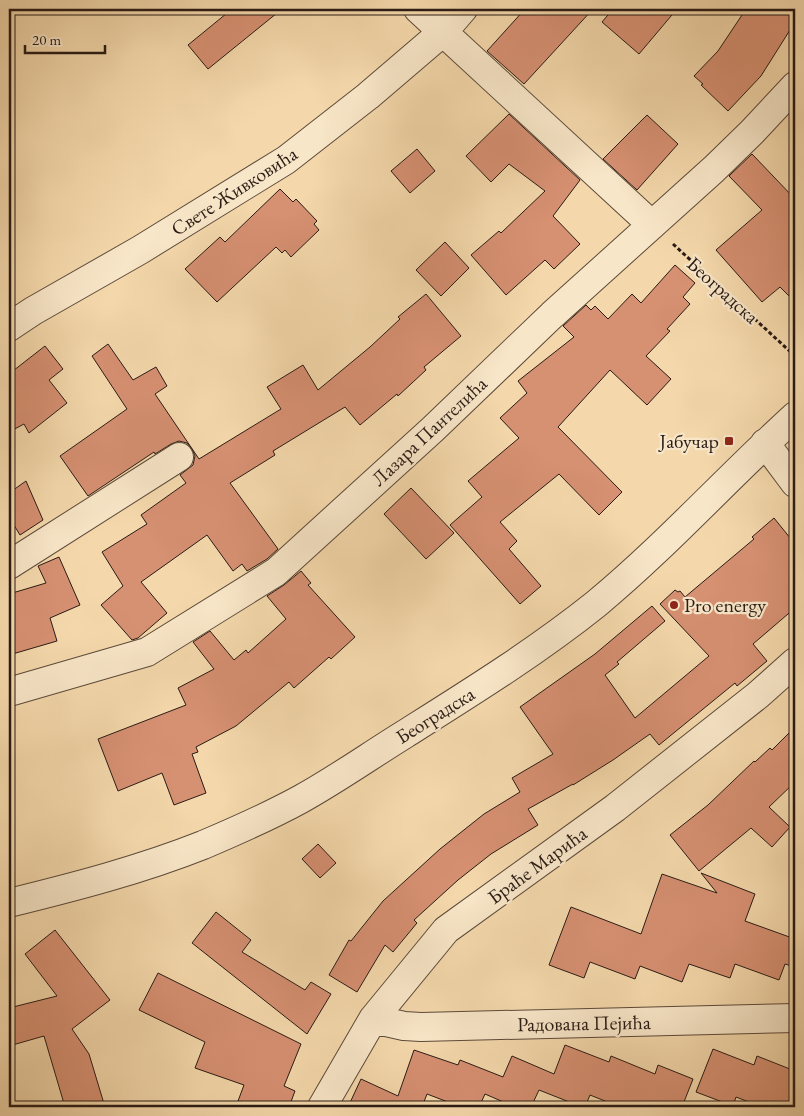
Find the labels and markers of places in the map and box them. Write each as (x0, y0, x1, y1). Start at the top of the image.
place label: Јабучар (657, 428, 719, 454)
marker: Јабучар (723, 435, 735, 447)
place label: Pro energy (684, 592, 766, 618)
marker: Pro energy (668, 599, 680, 611)

